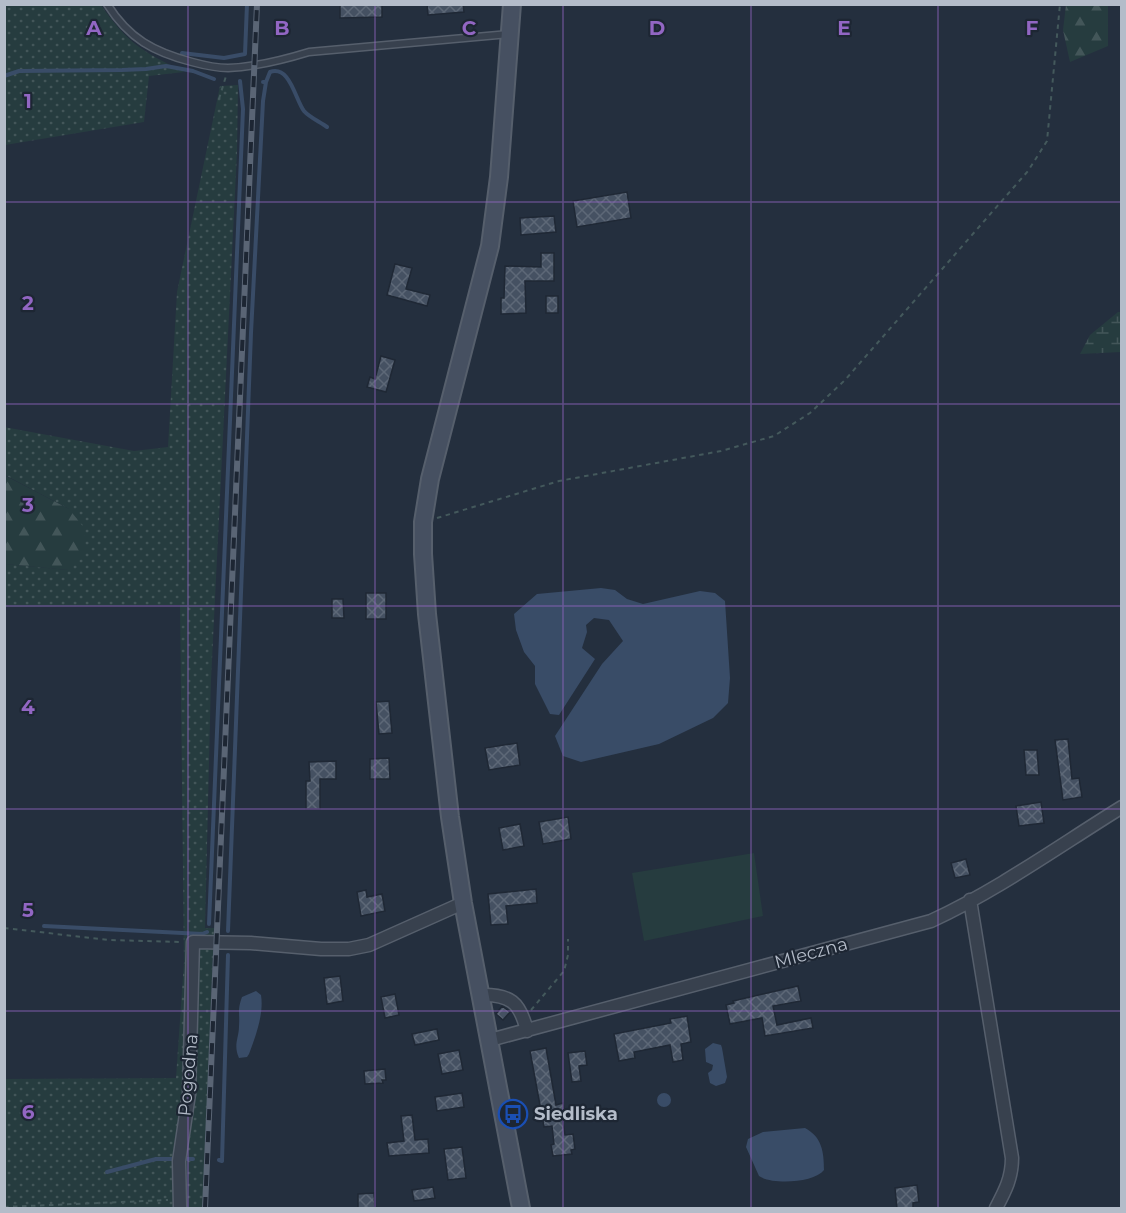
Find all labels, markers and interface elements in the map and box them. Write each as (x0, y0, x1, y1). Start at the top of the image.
text: A (85, 16, 102, 40)
text: B (274, 16, 290, 40)
text: C (462, 16, 477, 40)
text: D (649, 16, 665, 40)
text: E (837, 16, 851, 40)
text: F (1026, 16, 1039, 40)
text: 1 (24, 89, 32, 113)
text: 2 (22, 291, 34, 315)
text: 3 (21, 493, 34, 517)
text: 4 (21, 695, 35, 719)
text: 5 (22, 898, 34, 922)
street label: Mleczna (772, 933, 850, 973)
street label: Pogodna (173, 1033, 203, 1117)
bus stop icon: Siedliska (497, 1098, 529, 1130)
text: 6 (22, 1100, 35, 1124)
place label: Siedliska (534, 1103, 618, 1125)

